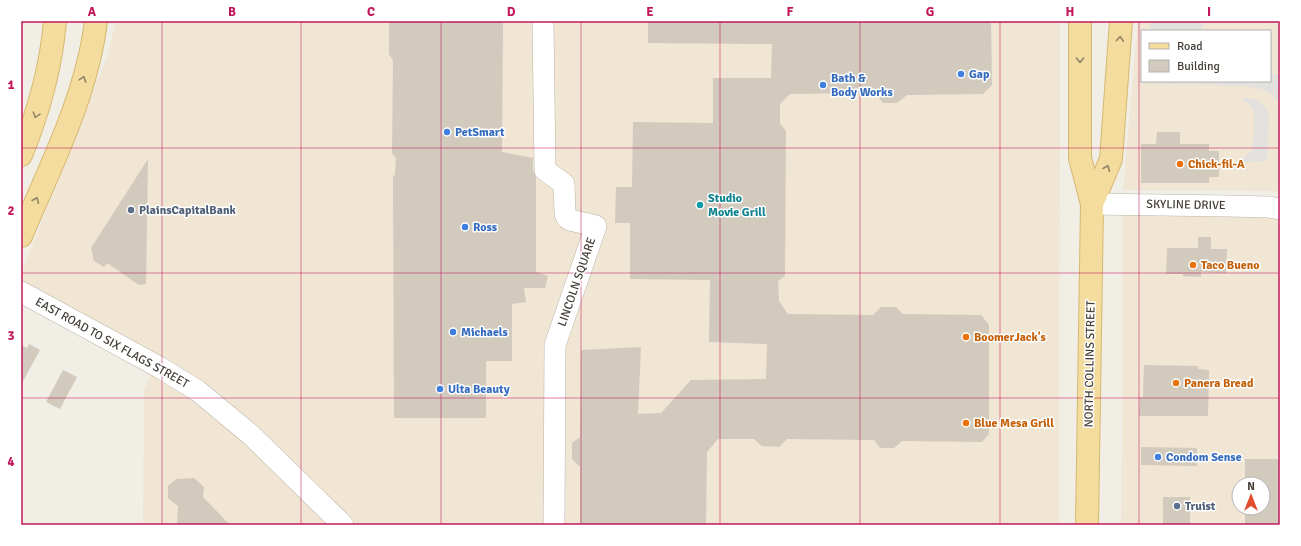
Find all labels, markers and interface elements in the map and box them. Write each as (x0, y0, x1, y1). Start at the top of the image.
text: A (88, 4, 97, 20)
text: B (228, 4, 236, 20)
text: C (367, 4, 375, 20)
text: D (507, 4, 516, 20)
text: E (646, 4, 654, 20)
text: F (787, 4, 794, 20)
text: G (926, 4, 934, 20)
text: H (1066, 4, 1074, 20)
text: I (1207, 4, 1211, 20)
legend (1141, 30, 1271, 82)
one-way arrow (1115, 36, 1124, 42)
text: Road (1177, 39, 1203, 54)
one-way arrow (1076, 57, 1084, 63)
text: Building (1177, 59, 1220, 74)
place label: Gap (969, 67, 990, 82)
marker: Gap (956, 69, 966, 79)
place label: Bath & Body Works (831, 71, 893, 100)
one-way arrow (78, 76, 87, 83)
text: 1 (7, 77, 15, 93)
marker: Bath & Body Works (818, 80, 828, 90)
one-way arrow (32, 112, 40, 119)
place label: PetSmart (455, 125, 505, 140)
marker: PetSmart (442, 127, 452, 137)
place label: Chick-fil-A (1188, 157, 1245, 172)
marker: Chick-fil-A (1175, 159, 1185, 169)
one-way arrow (1102, 164, 1110, 172)
place label: Studio Movie Grill (708, 191, 766, 220)
one-way arrow (31, 196, 39, 204)
street label: SKYLINE DRIVE (1146, 197, 1226, 213)
marker: Studio Movie Grill (695, 200, 705, 210)
text: 2 (7, 203, 15, 219)
place label: PlainsCapitalBank (139, 203, 236, 218)
marker: PlainsCapitalBank (126, 205, 136, 215)
place label: Ross (473, 220, 498, 235)
marker: Ross (460, 222, 470, 232)
street label: LINCOLN SQUARE (555, 235, 599, 329)
place label: Taco Bueno (1201, 258, 1260, 273)
marker: Taco Bueno (1188, 260, 1198, 270)
street label: EAST ROAD TO SIX FLAGS STREET (33, 294, 191, 392)
street label: NORTH COLLINS STREET (1081, 300, 1099, 428)
place label: Michaels (461, 325, 509, 340)
marker: Michaels (448, 327, 458, 337)
text: 3 (7, 328, 15, 344)
place label: BoomerJack's (974, 330, 1047, 345)
marker: BoomerJack's (961, 332, 971, 342)
place label: Panera Bread (1184, 376, 1254, 391)
marker: Panera Bread (1171, 378, 1181, 388)
place label: Ulta Beauty (448, 382, 510, 397)
marker: Ulta Beauty (435, 384, 445, 394)
place label: Blue Mesa Grill (974, 416, 1054, 431)
marker: Blue Mesa Grill (961, 418, 971, 428)
place label: Condom Sense (1166, 450, 1242, 465)
marker: Condom Sense (1153, 452, 1163, 462)
text: 4 (7, 454, 15, 470)
north arrow (1231, 476, 1271, 516)
text: N (1247, 480, 1255, 493)
place label: Truist (1185, 499, 1216, 514)
marker: Truist (1172, 501, 1182, 511)

